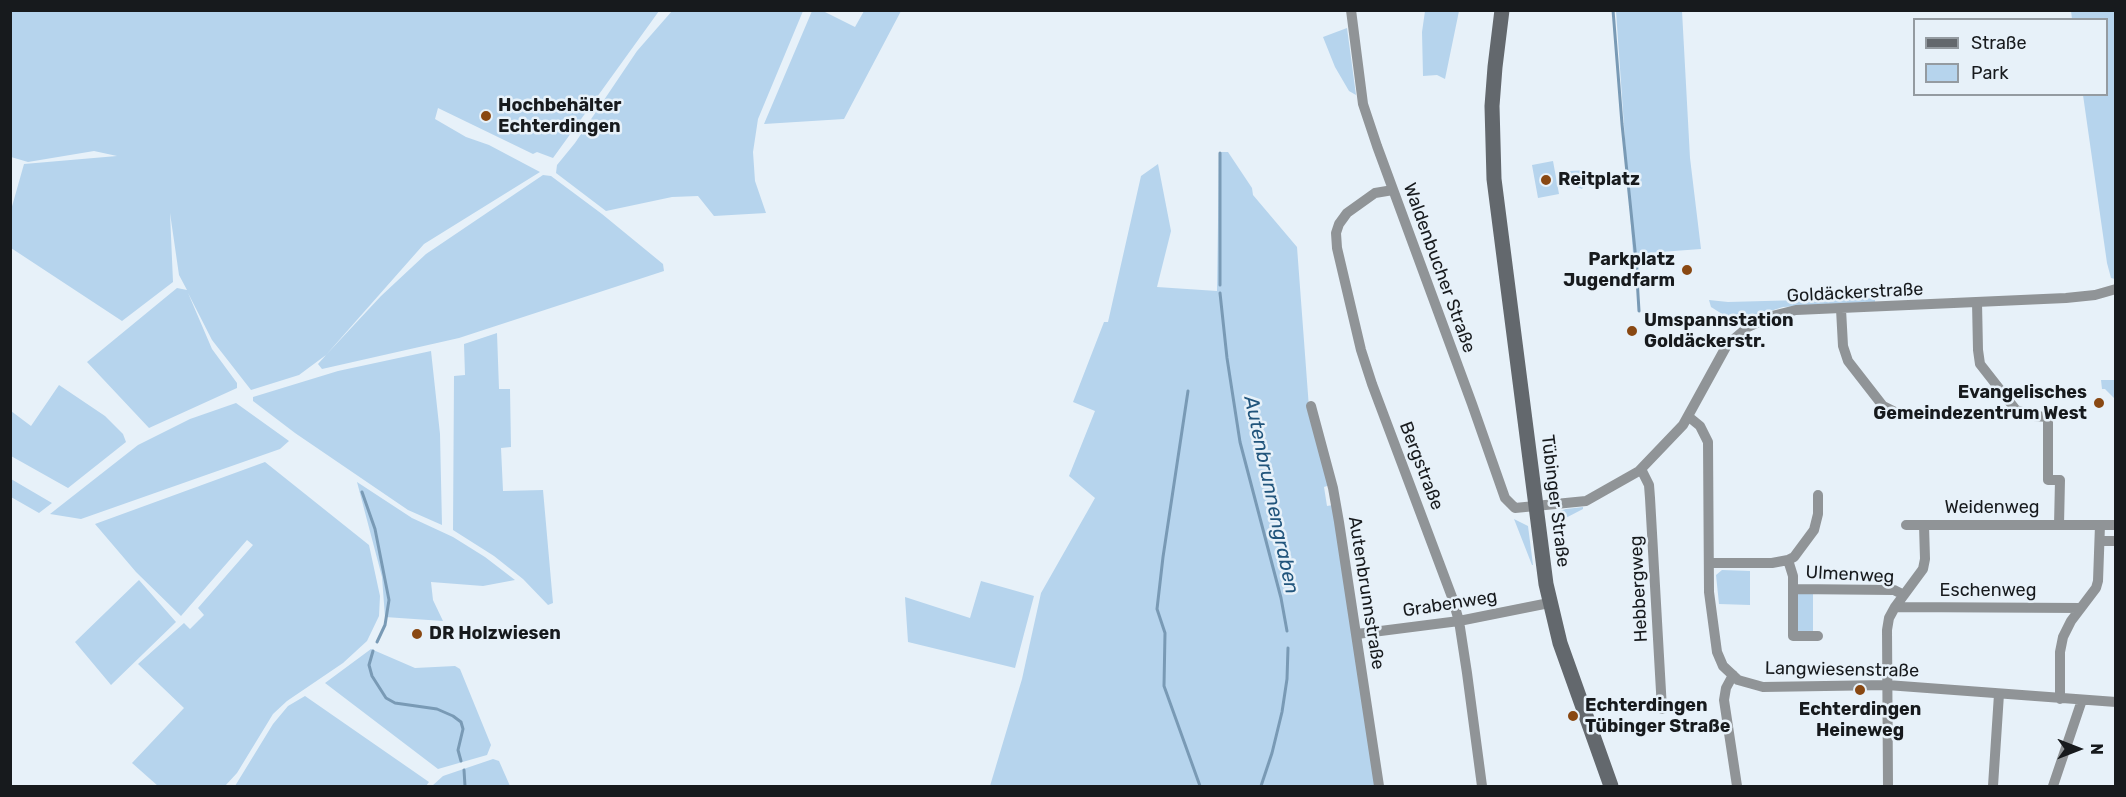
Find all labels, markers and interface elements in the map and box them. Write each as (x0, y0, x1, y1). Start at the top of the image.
legend (1913, 18, 2108, 96)
text: Straße (1971, 32, 2027, 54)
text: Park (1971, 62, 2008, 84)
place label: Hochbehälter Echterdingen (498, 95, 622, 138)
marker: Hochbehälter Echterdingen (479, 109, 493, 123)
place label: Reitplatz (1558, 169, 1640, 191)
marker: Reitplatz (1539, 173, 1553, 187)
street label: Waldenbucher Straße (1398, 180, 1480, 356)
place label: Parkplatz Jugendfarm (1563, 249, 1675, 292)
marker: Parkplatz Jugendfarm (1680, 263, 1694, 277)
street label: Goldäckerstraße (1786, 279, 1924, 307)
place label: Umspannstation Goldäckerstr. (1644, 310, 1794, 352)
marker: Umspannstation Goldäckerstr. (1625, 324, 1639, 338)
place label: Evangelisches Gemeindezentrum West (1873, 382, 2087, 424)
water label: Autenbrunnengraben (1238, 394, 1304, 596)
marker: Evangelisches Gemeindezentrum West (2092, 396, 2106, 410)
street label: Bergstraße (1394, 419, 1448, 513)
street label: Tübinger Straße (1536, 433, 1574, 569)
street label: Weidenweg (1944, 497, 2040, 519)
street label: Autenbrunnstraße (1343, 515, 1389, 671)
street label: Hebbergweg (1625, 535, 1653, 643)
street label: Ulmenweg (1805, 562, 1895, 588)
street label: Eschenweg (1940, 580, 2036, 602)
street label: Grabenweg (1401, 586, 1499, 622)
place label: DR Holzwiesen (429, 623, 561, 645)
marker: DR Holzwiesen (410, 627, 424, 641)
street label: Langwiesenstraße (1765, 658, 1919, 682)
marker: Echterdingen Heineweg (1853, 683, 1867, 697)
place label: Echterdingen Tübinger Straße (1585, 695, 1730, 738)
place label: Echterdingen Heineweg (1799, 699, 1921, 742)
marker: Echterdingen Tübinger Straße (1566, 709, 1580, 723)
north arrow (2048, 719, 2108, 779)
text: N (2087, 743, 2106, 755)

